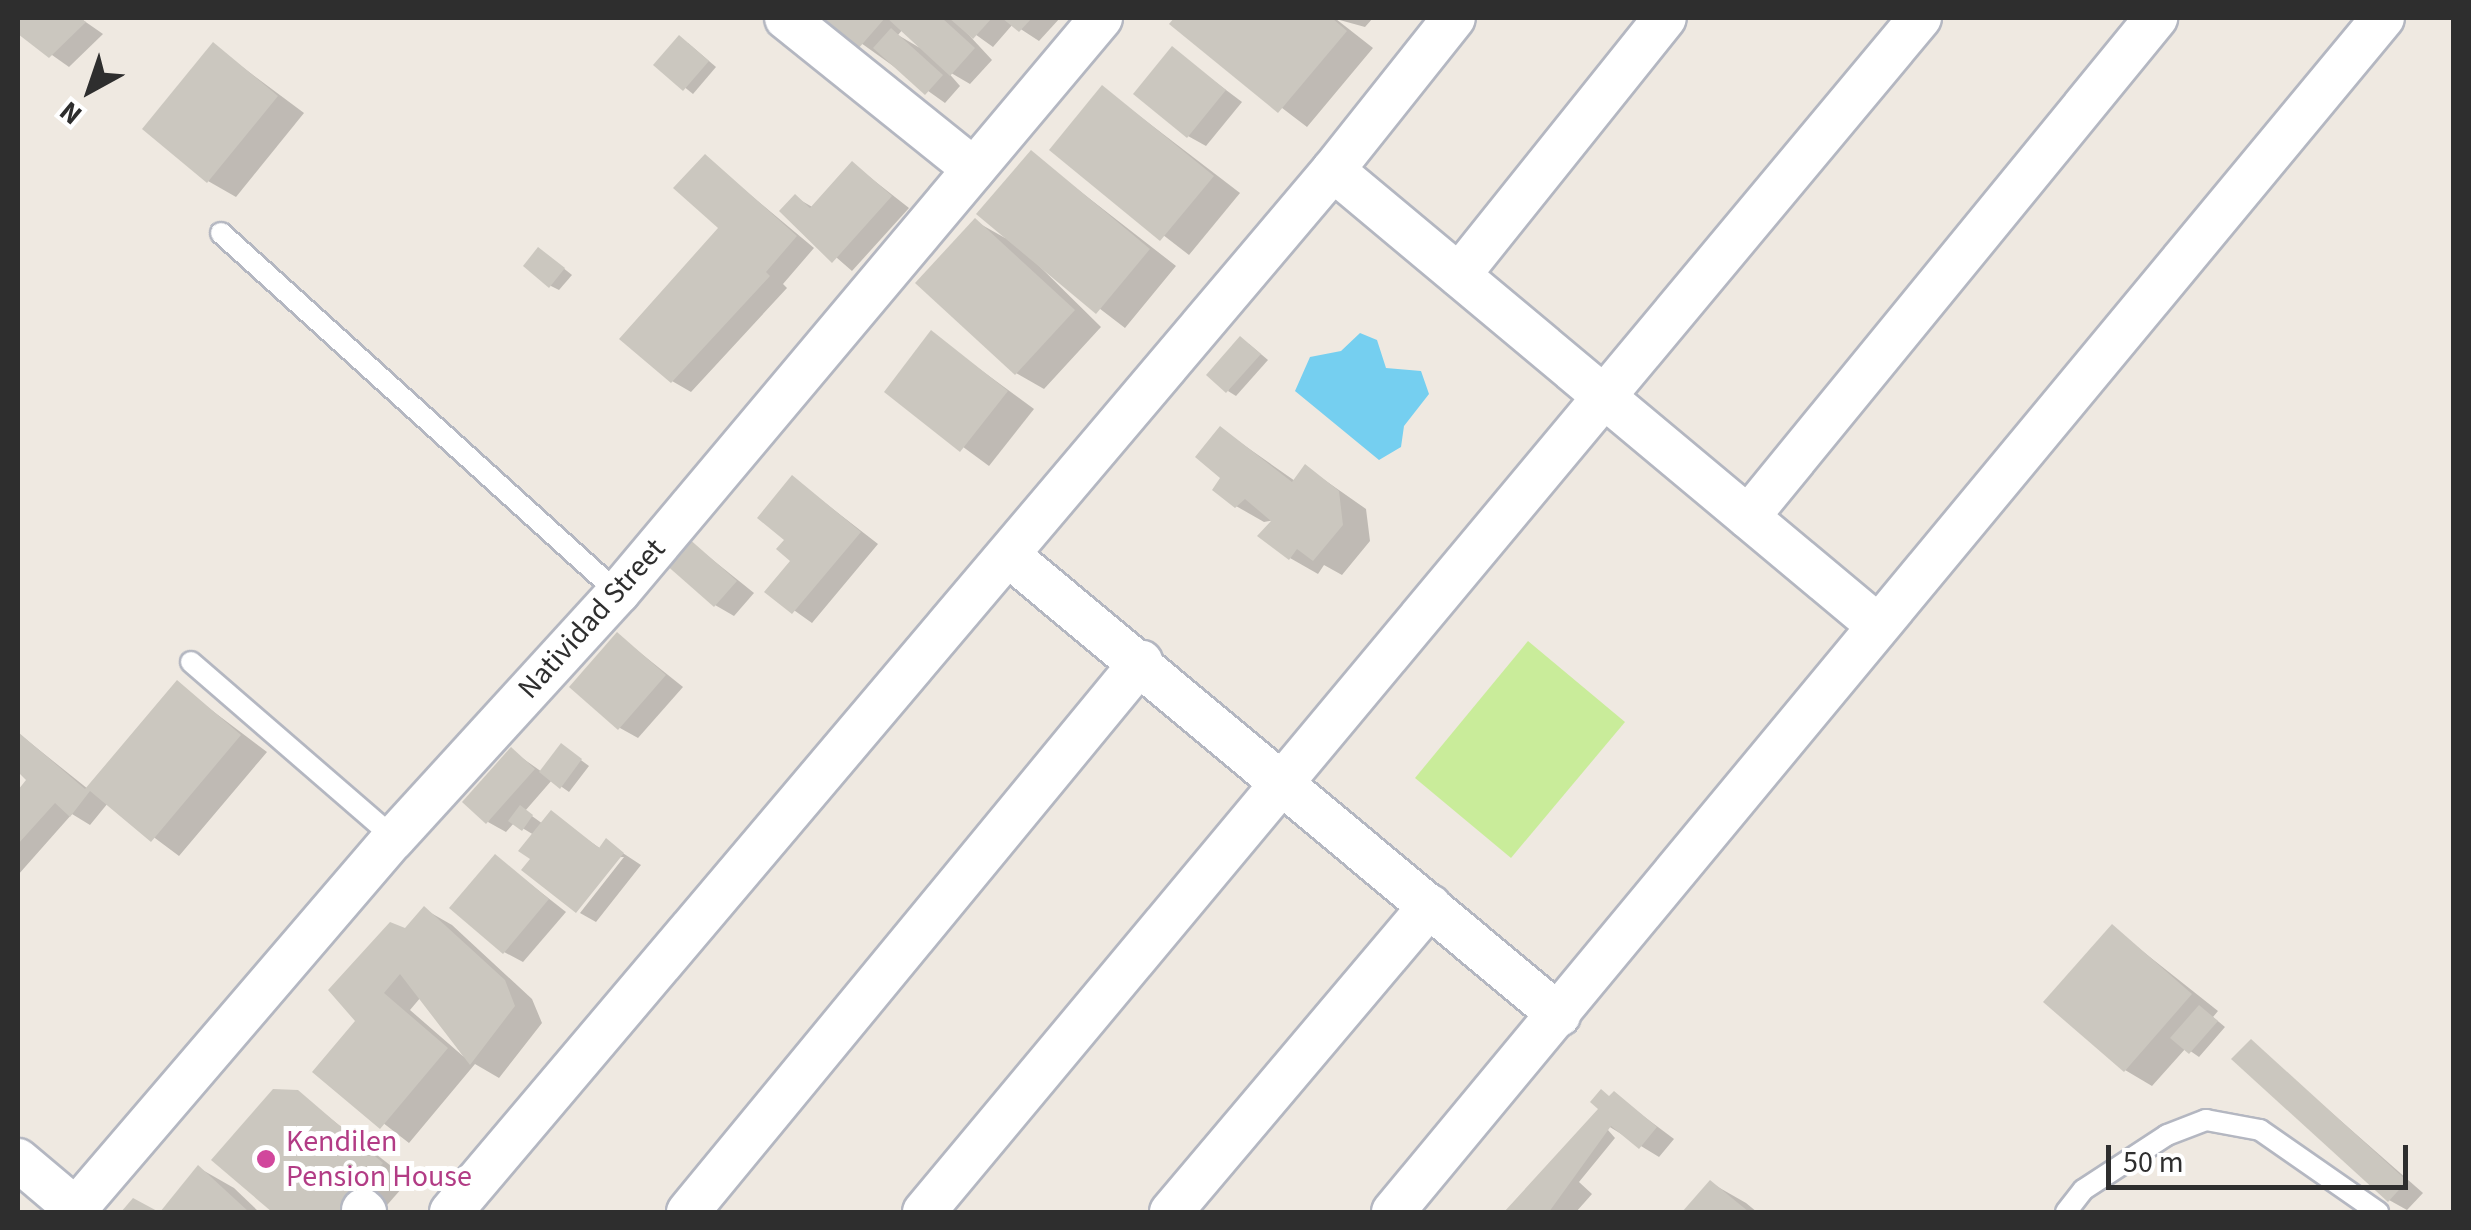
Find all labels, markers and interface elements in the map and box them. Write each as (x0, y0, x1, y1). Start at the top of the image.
north arrow (40, 40, 140, 140)
text: N (51, 92, 91, 134)
street label: Natividad Street (511, 532, 673, 706)
place label: Kendilen Pension House (286, 1124, 472, 1194)
scale bar (2111, 1125, 2414, 1187)
text: 50 m (2123, 1141, 2184, 1184)
marker: Kendilen Pension House (255, 1148, 277, 1170)

